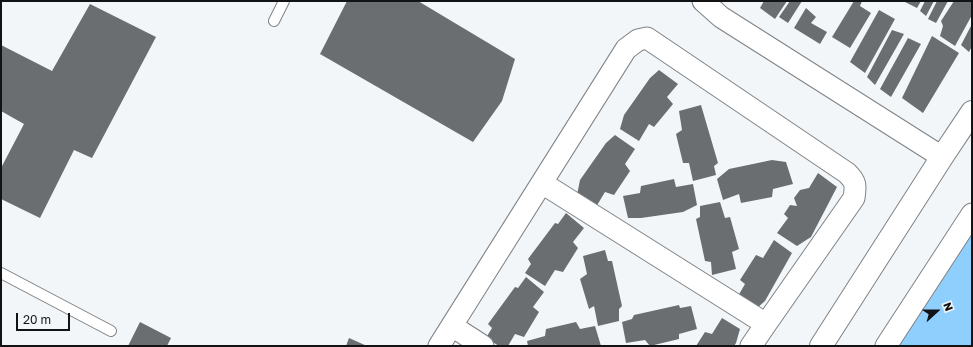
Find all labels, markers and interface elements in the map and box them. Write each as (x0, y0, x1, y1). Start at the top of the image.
north arrow (917, 291, 957, 331)
text: N (941, 300, 956, 313)
scale bar (18, 305, 72, 331)
text: 20 m (23, 312, 51, 327)

